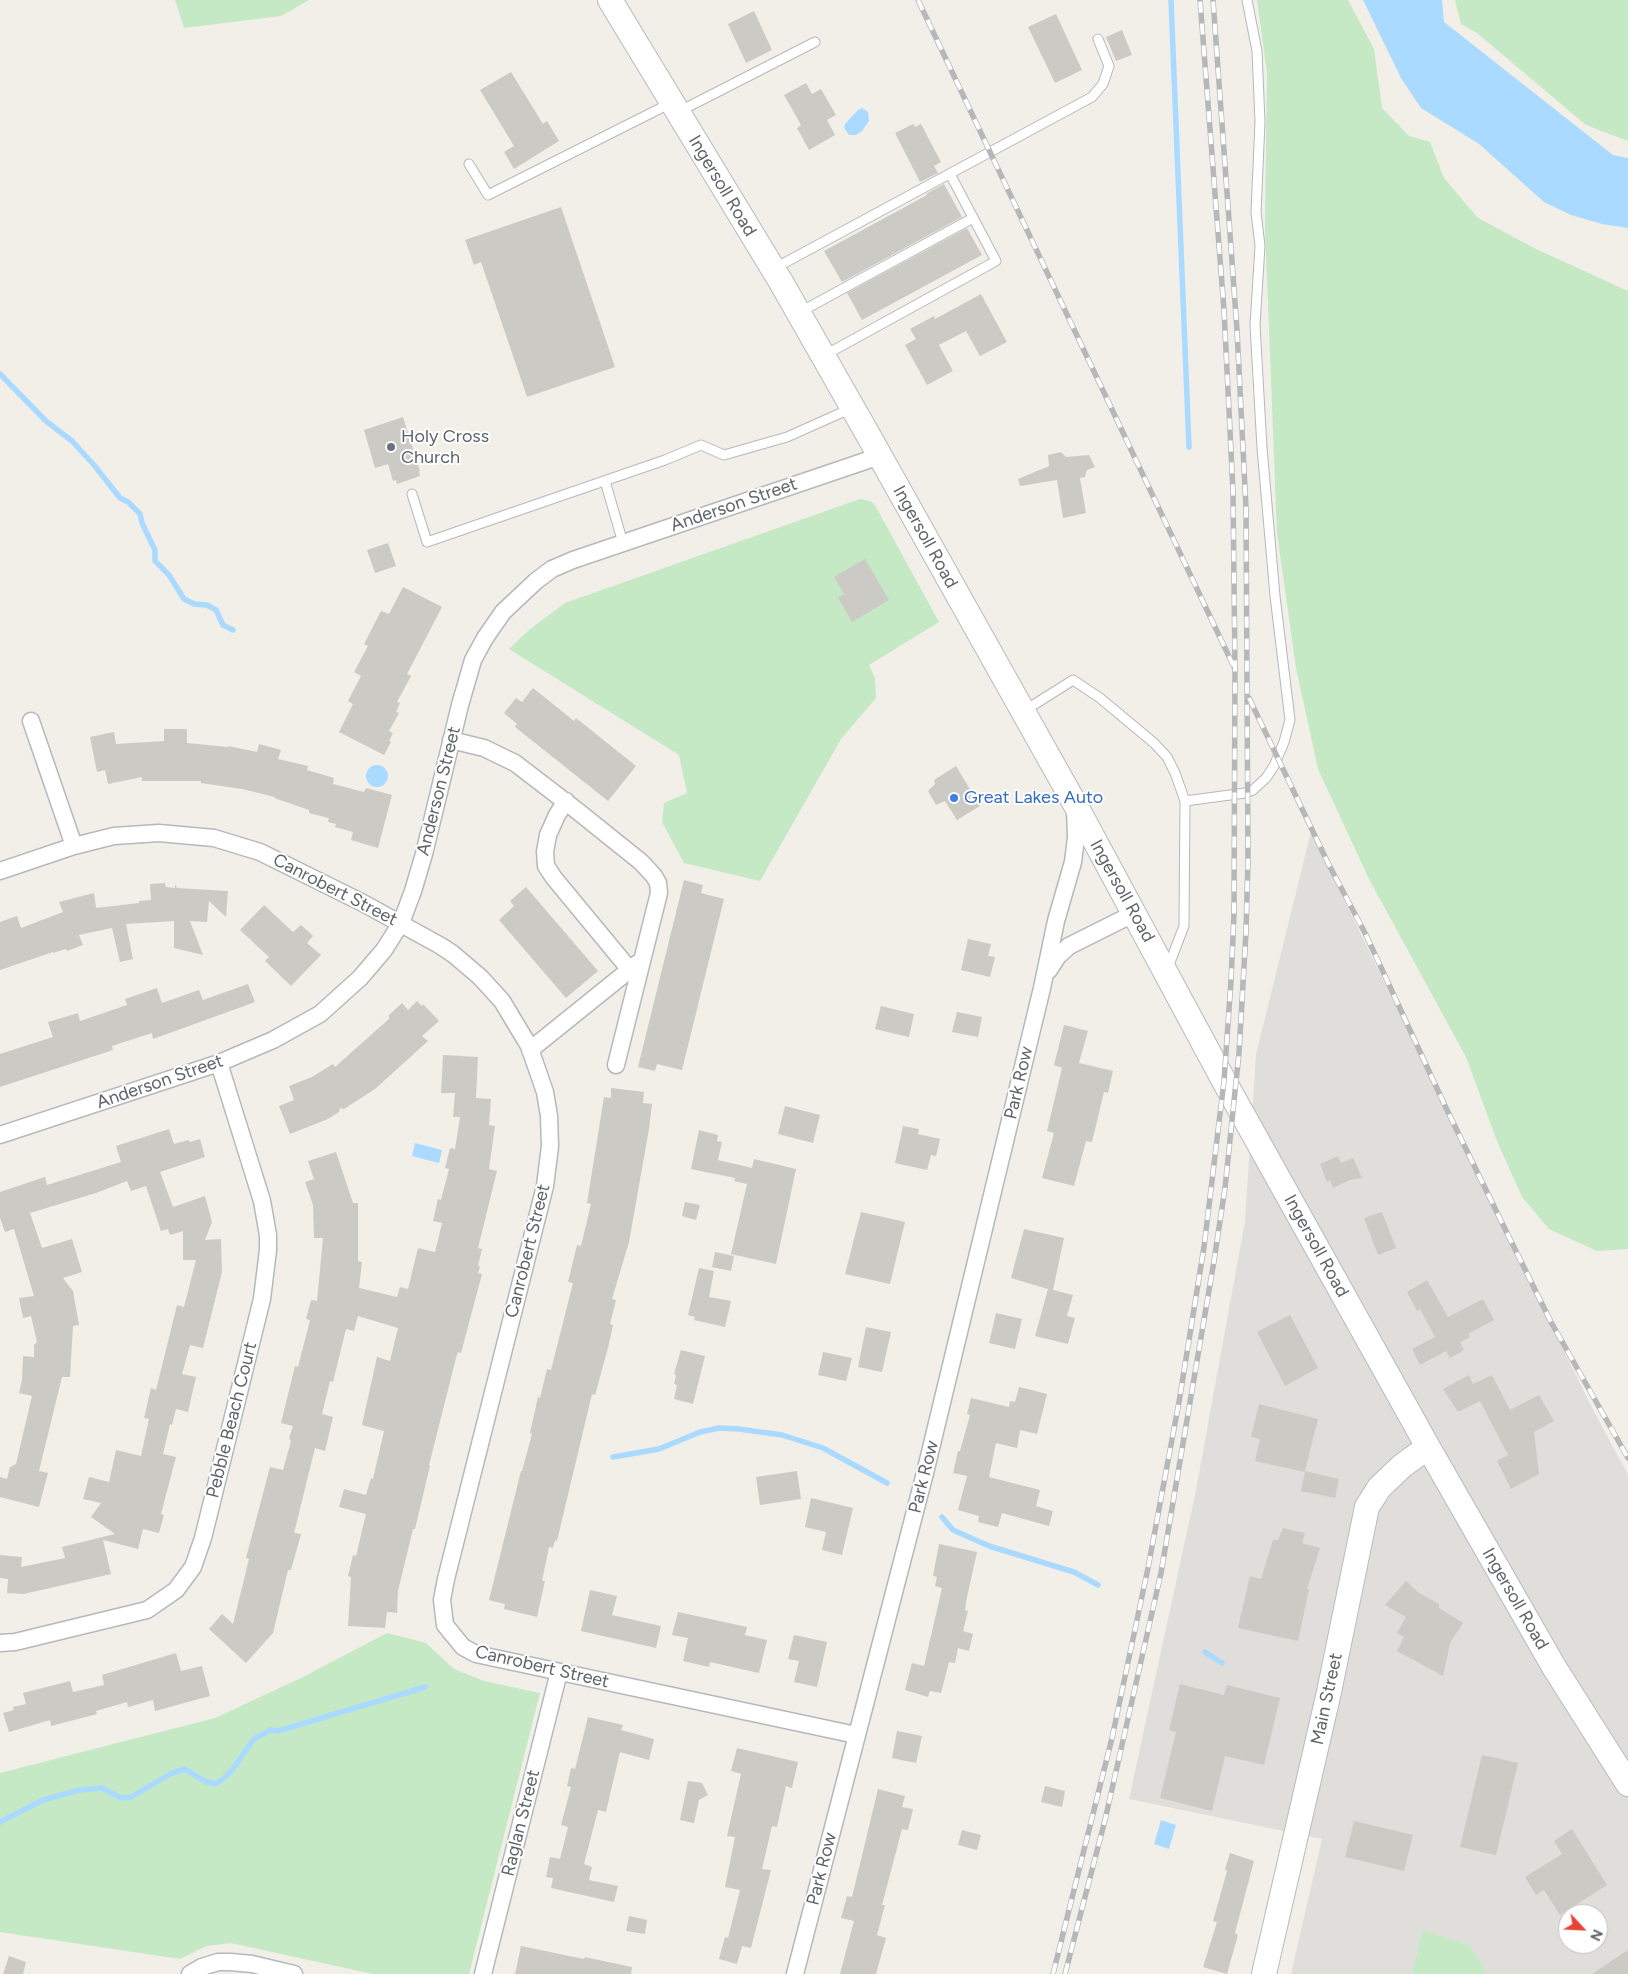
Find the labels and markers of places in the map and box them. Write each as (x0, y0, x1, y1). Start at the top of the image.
place label: Holy Cross Church (401, 426, 489, 468)
marker: Holy Cross Church (385, 441, 397, 453)
place label: Great Lakes Auto (964, 787, 1103, 809)
marker: Great Lakes Auto (948, 792, 960, 804)

